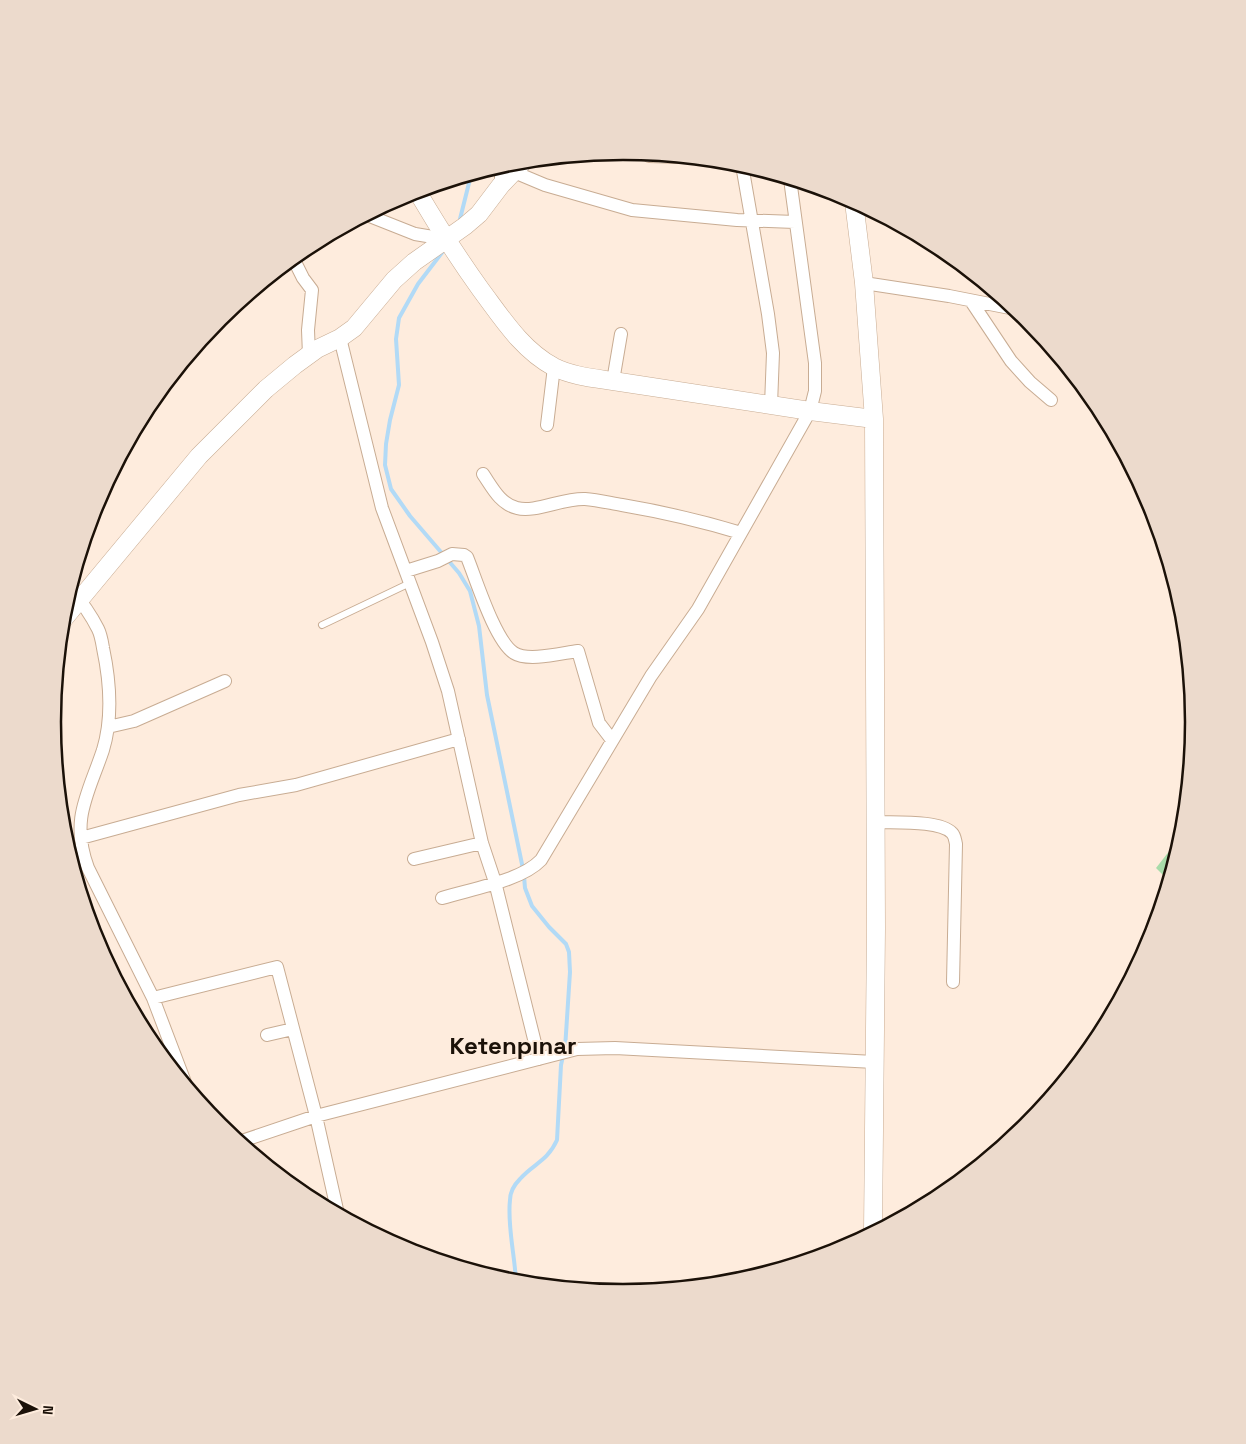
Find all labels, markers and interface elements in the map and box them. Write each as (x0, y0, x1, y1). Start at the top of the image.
district label: Ketenpınar (449, 1030, 577, 1061)
north arrow (10, 1384, 60, 1434)
text: N (39, 1405, 57, 1416)

